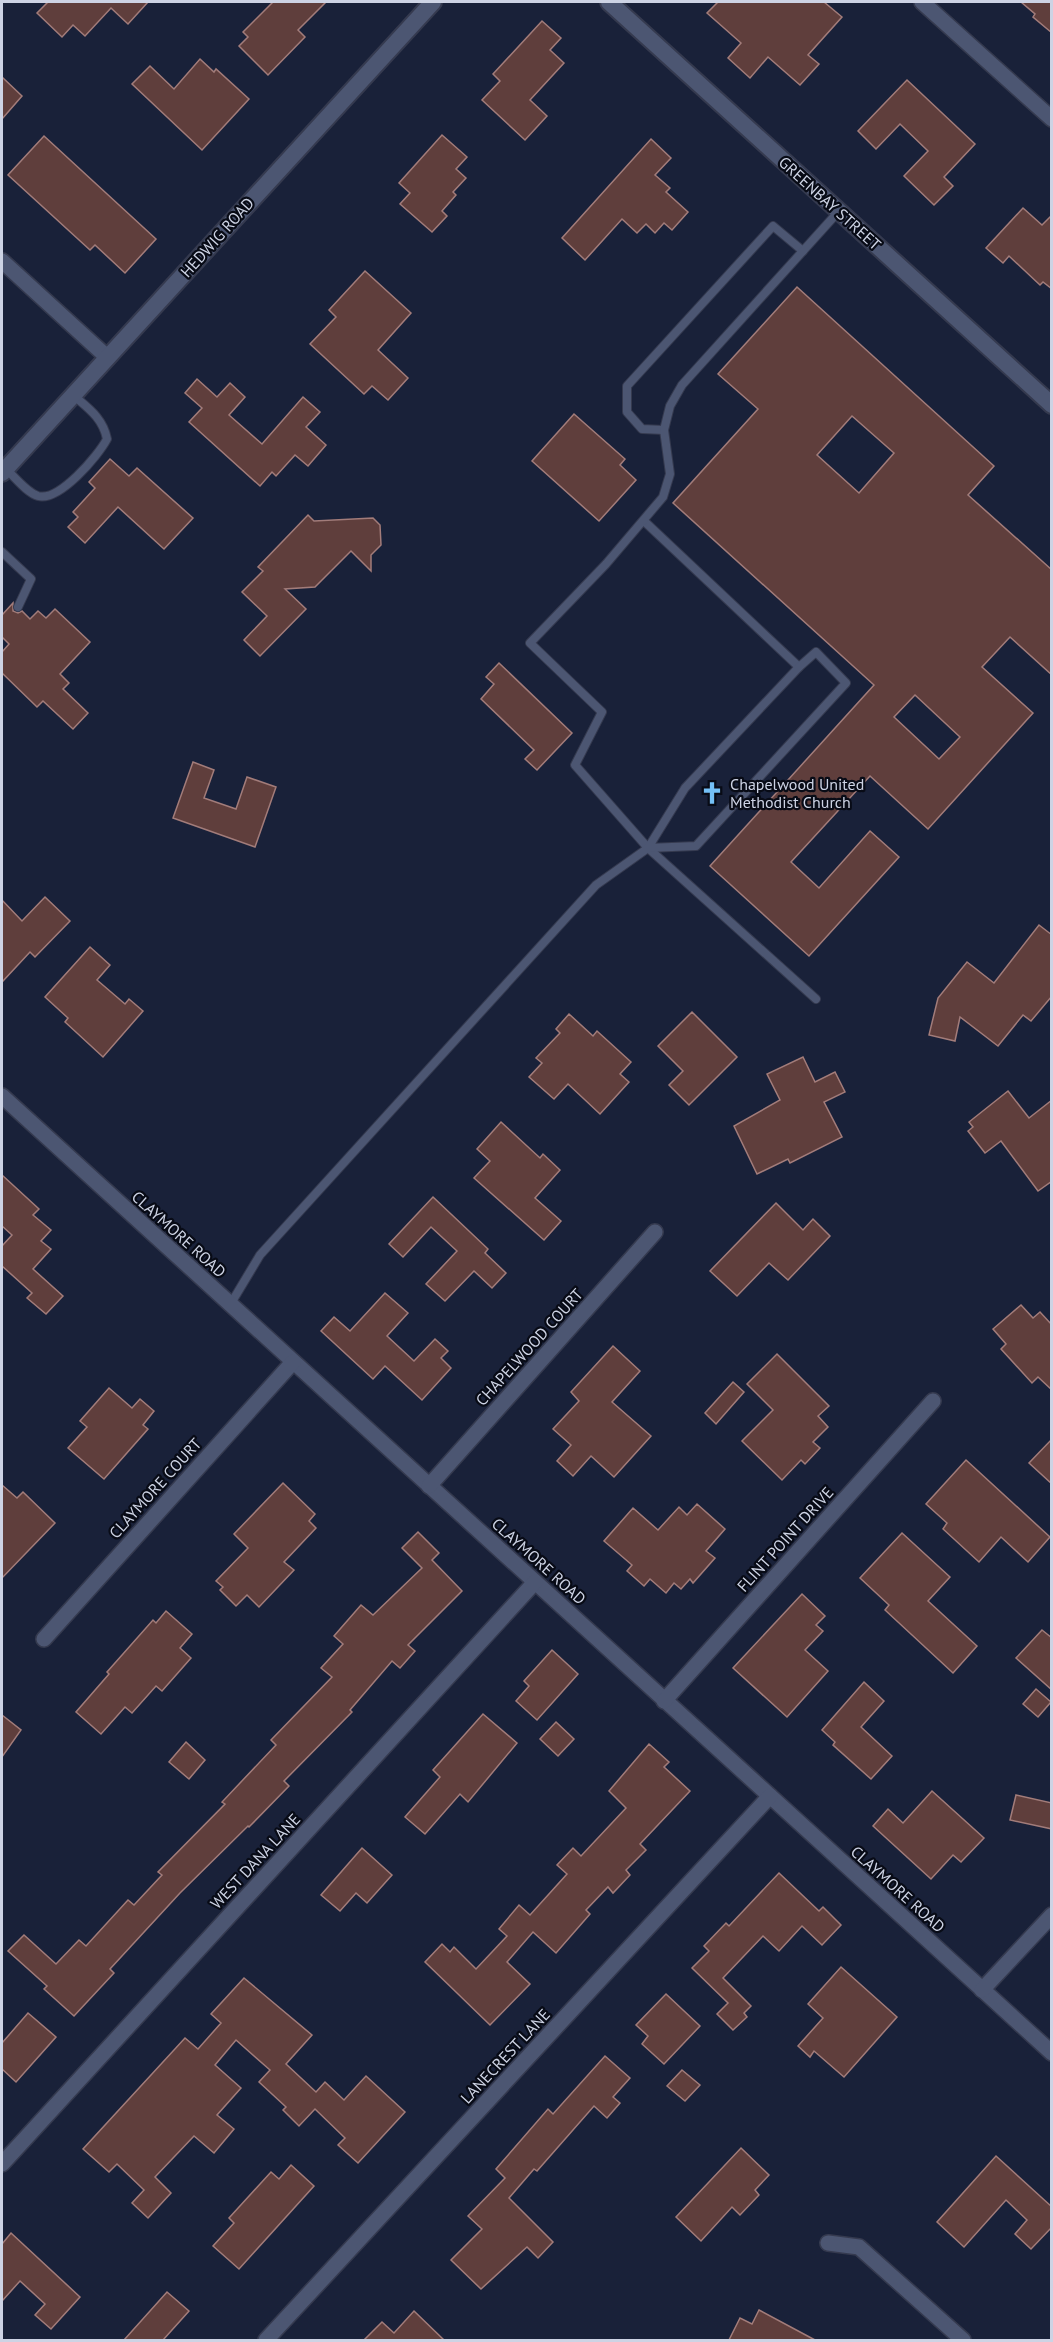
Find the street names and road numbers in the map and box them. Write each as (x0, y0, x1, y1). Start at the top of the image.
street label: GREENBAY STREET (775, 152, 885, 254)
street label: HEDWIG ROAD (176, 193, 258, 281)
street label: CLAYMORE ROAD (128, 1186, 230, 1282)
street label: CHAPELWOOD COURT (471, 1284, 587, 1410)
street label: CLAYMORE COURT (105, 1434, 205, 1542)
street label: FLINT POINT DRIVE (733, 1482, 837, 1596)
street label: CLAYMORE ROAD (488, 1513, 590, 1609)
street label: WEST DANA LANE (206, 1809, 304, 1913)
street label: CLAYMORE ROAD (847, 1841, 949, 1937)
street label: LANECREST LANE (456, 2004, 554, 2108)

